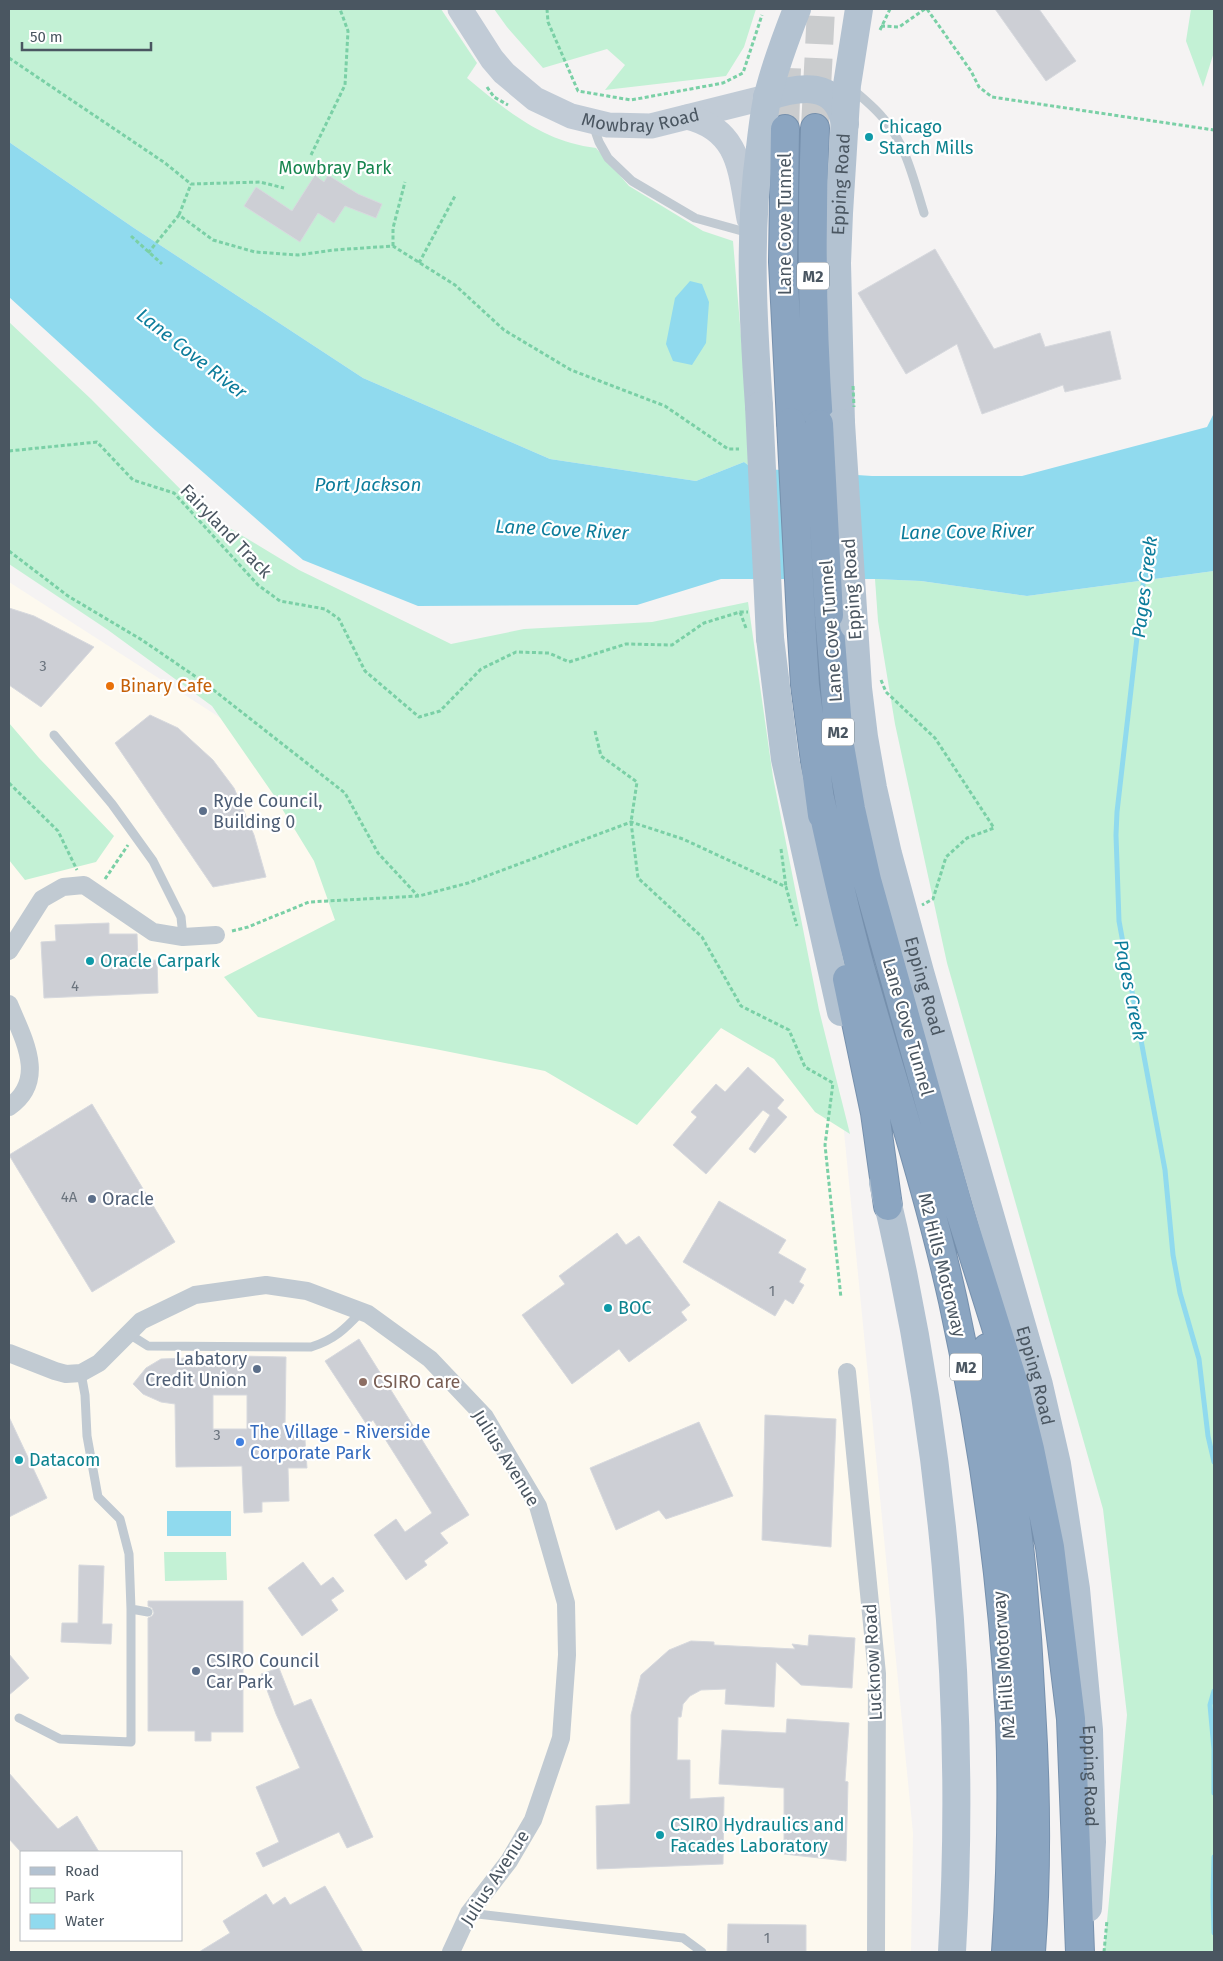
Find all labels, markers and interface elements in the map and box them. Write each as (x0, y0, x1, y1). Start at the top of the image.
scale bar (22, 20, 151, 52)
text: 50 m (30, 28, 63, 46)
street label: Mowbray Road (579, 103, 702, 137)
place label: Chicago Starch Mills (879, 116, 973, 159)
marker: Chicago Starch Mills (863, 131, 875, 143)
street label: Epping Road (827, 132, 855, 236)
street label: Lane Cove Tunnel (774, 153, 796, 295)
park label: Mowbray Park (278, 157, 392, 179)
road number: M2 (797, 262, 829, 290)
water label: Lane Cove River (132, 303, 252, 404)
water label: Port Jackson (315, 473, 421, 496)
street label: Fairyland Track (176, 479, 277, 583)
water label: Lane Cove River (495, 515, 630, 545)
water label: Lane Cove River (900, 519, 1035, 544)
water label: Pages Creek (1127, 535, 1162, 639)
street label: Epping Road (837, 537, 867, 641)
street label: Lane Cove Tunnel (815, 559, 847, 703)
house number: 3 (39, 657, 47, 675)
place label: Binary Cafe (120, 675, 212, 697)
marker: Binary Cafe (104, 680, 116, 692)
road number: M2 (822, 719, 854, 746)
place label: Ryde Council, Building 0 (213, 790, 323, 833)
marker: Ryde Council, Building 0 (197, 805, 209, 817)
street label: Epping Road (900, 934, 949, 1038)
water label: Pages Creek (1109, 938, 1152, 1043)
place label: Oracle Carpark (100, 950, 221, 972)
marker: Oracle Carpark (84, 955, 96, 967)
street label: Lane Cove Tunnel (878, 955, 938, 1099)
house number: 4 (71, 977, 79, 995)
house number: 4A (61, 1188, 78, 1206)
place label: Oracle (102, 1188, 154, 1210)
street label: M2 Hills Motorway (913, 1191, 971, 1340)
marker: Oracle (86, 1193, 98, 1205)
house number: 1 (769, 1282, 775, 1300)
place label: BOC (618, 1297, 651, 1319)
marker: BOC (602, 1302, 614, 1314)
street label: Epping Road (1012, 1323, 1059, 1427)
place label: Labatory Credit Union (145, 1348, 247, 1391)
road number: M2 (950, 1354, 982, 1380)
marker: Labatory Credit Union (251, 1363, 263, 1375)
place label: CSIRO care (373, 1371, 460, 1393)
marker: CSIRO care (357, 1376, 369, 1388)
street label: Julius Avenue (468, 1406, 544, 1510)
place label: The Village - Riverside Corporate Park (250, 1421, 431, 1464)
house number: 3 (213, 1426, 221, 1444)
marker: The Village - Riverside Corporate Park (234, 1436, 246, 1448)
place label: Datacom (29, 1449, 101, 1471)
marker: Datacom (13, 1454, 25, 1466)
street label: M2 Hills Motorway (988, 1590, 1020, 1740)
street label: Lucknow Road (859, 1603, 887, 1721)
place label: CSIRO Council Car Park (206, 1650, 319, 1693)
marker: CSIRO Council Car Park (190, 1665, 202, 1677)
street label: Epping Road (1078, 1724, 1103, 1827)
place label: CSIRO Hydraulics and Facades Laboratory (670, 1814, 845, 1857)
street label: Julius Avenue (456, 1826, 534, 1930)
marker: CSIRO Hydraulics and Facades Laboratory (654, 1829, 666, 1841)
legend (20, 1851, 182, 1941)
text: Road (65, 1862, 100, 1880)
text: Park (65, 1887, 95, 1905)
text: Water (65, 1912, 104, 1930)
house number: 1 (764, 1929, 770, 1947)

